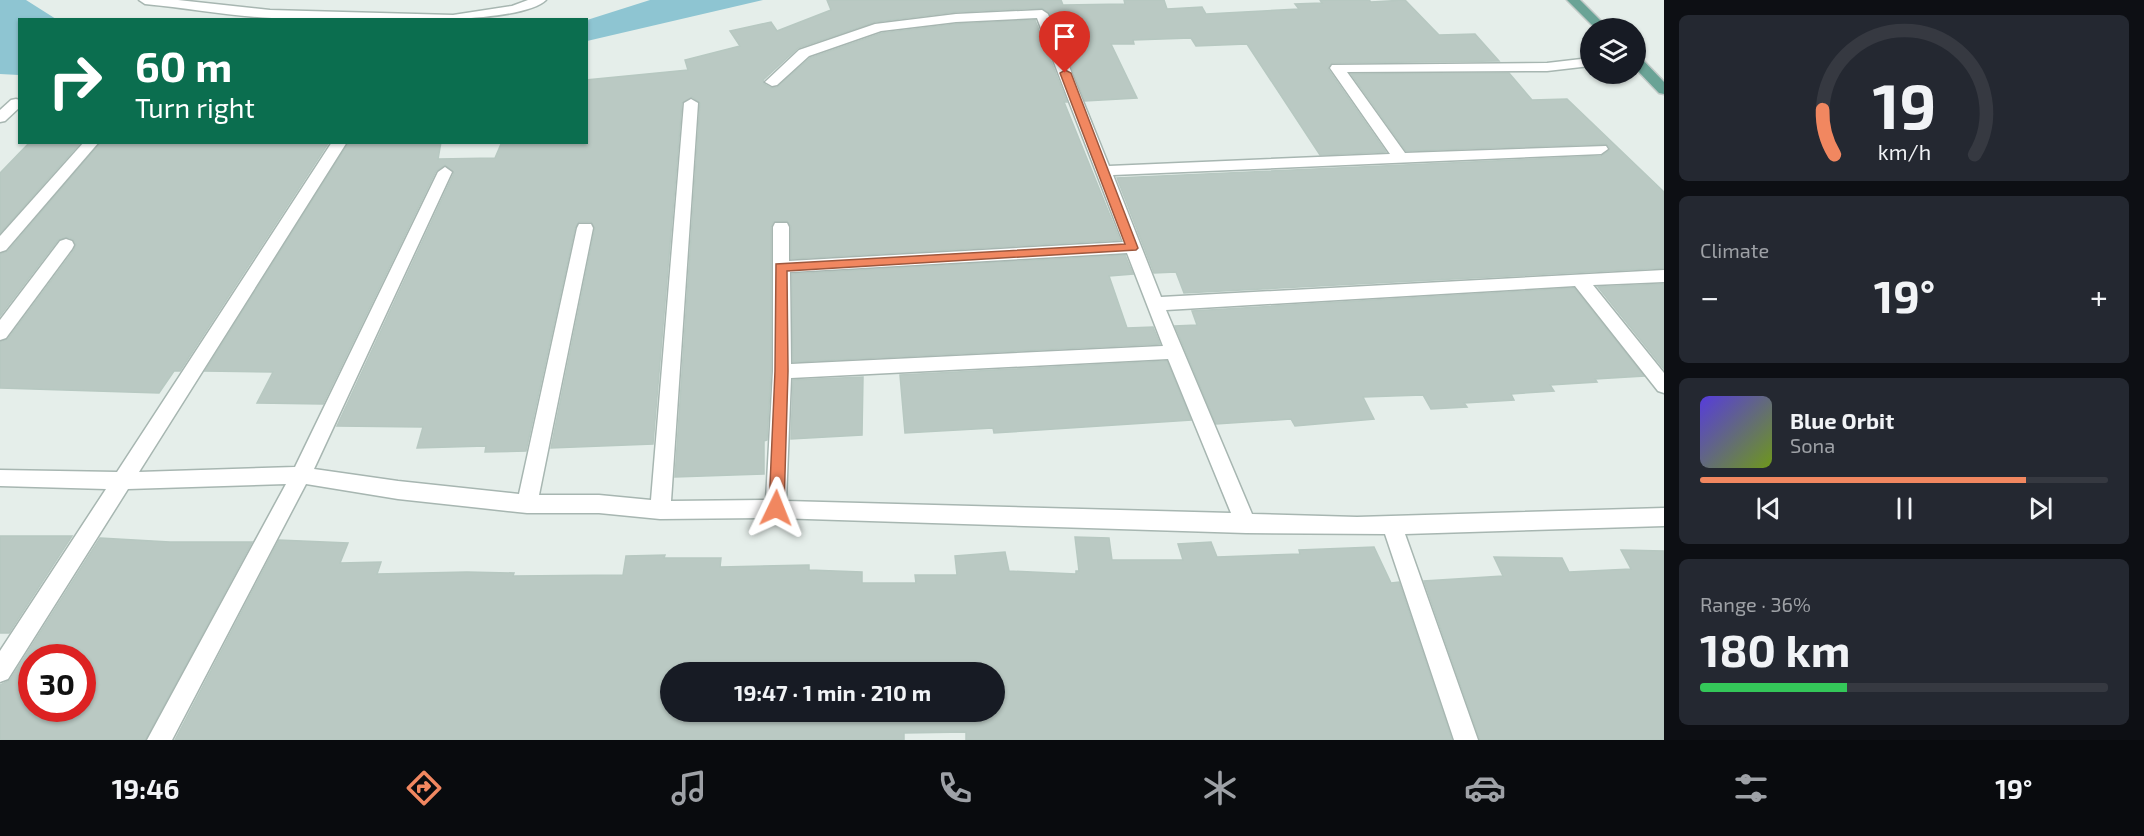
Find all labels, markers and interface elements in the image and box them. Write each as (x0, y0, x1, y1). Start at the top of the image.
pin (1039, 11, 1090, 73)
map controls (1580, 18, 1646, 84)
button: layers (1580, 18, 1646, 84)
icon: arrive (1048, 20, 1081, 53)
text: 60 m (135, 40, 232, 90)
icon: right (36, 42, 114, 120)
text: 19 (1872, 67, 1936, 142)
text: Turn right (135, 91, 255, 123)
text: km/h (1877, 140, 1931, 165)
text: Climate (1700, 238, 1769, 262)
text: 19° (1874, 268, 1935, 322)
text: − (1700, 276, 1719, 316)
text: + (2090, 276, 2108, 316)
text: Blue Orbit (1790, 407, 1894, 433)
text: Sona (1790, 433, 1835, 457)
position arrow (744, 476, 808, 540)
icon: previous (1752, 492, 1785, 525)
icon: pause (1888, 492, 1921, 525)
icon: next (2024, 492, 2057, 525)
text: Range · 36% (1700, 592, 1811, 616)
text: 180 km (1700, 622, 1850, 676)
speed limit sign: 30 (18, 644, 96, 722)
text: 19:47 · 1 min · 210 m (734, 679, 931, 705)
icon: directions (403, 767, 445, 809)
icon: music (668, 767, 710, 809)
icon: phone (934, 767, 976, 809)
icon: climate (1199, 767, 1241, 809)
icon: car (1464, 767, 1506, 809)
icon: filters (1730, 767, 1772, 809)
text: 19:46 (112, 772, 179, 804)
text: 19° (1995, 772, 2032, 804)

